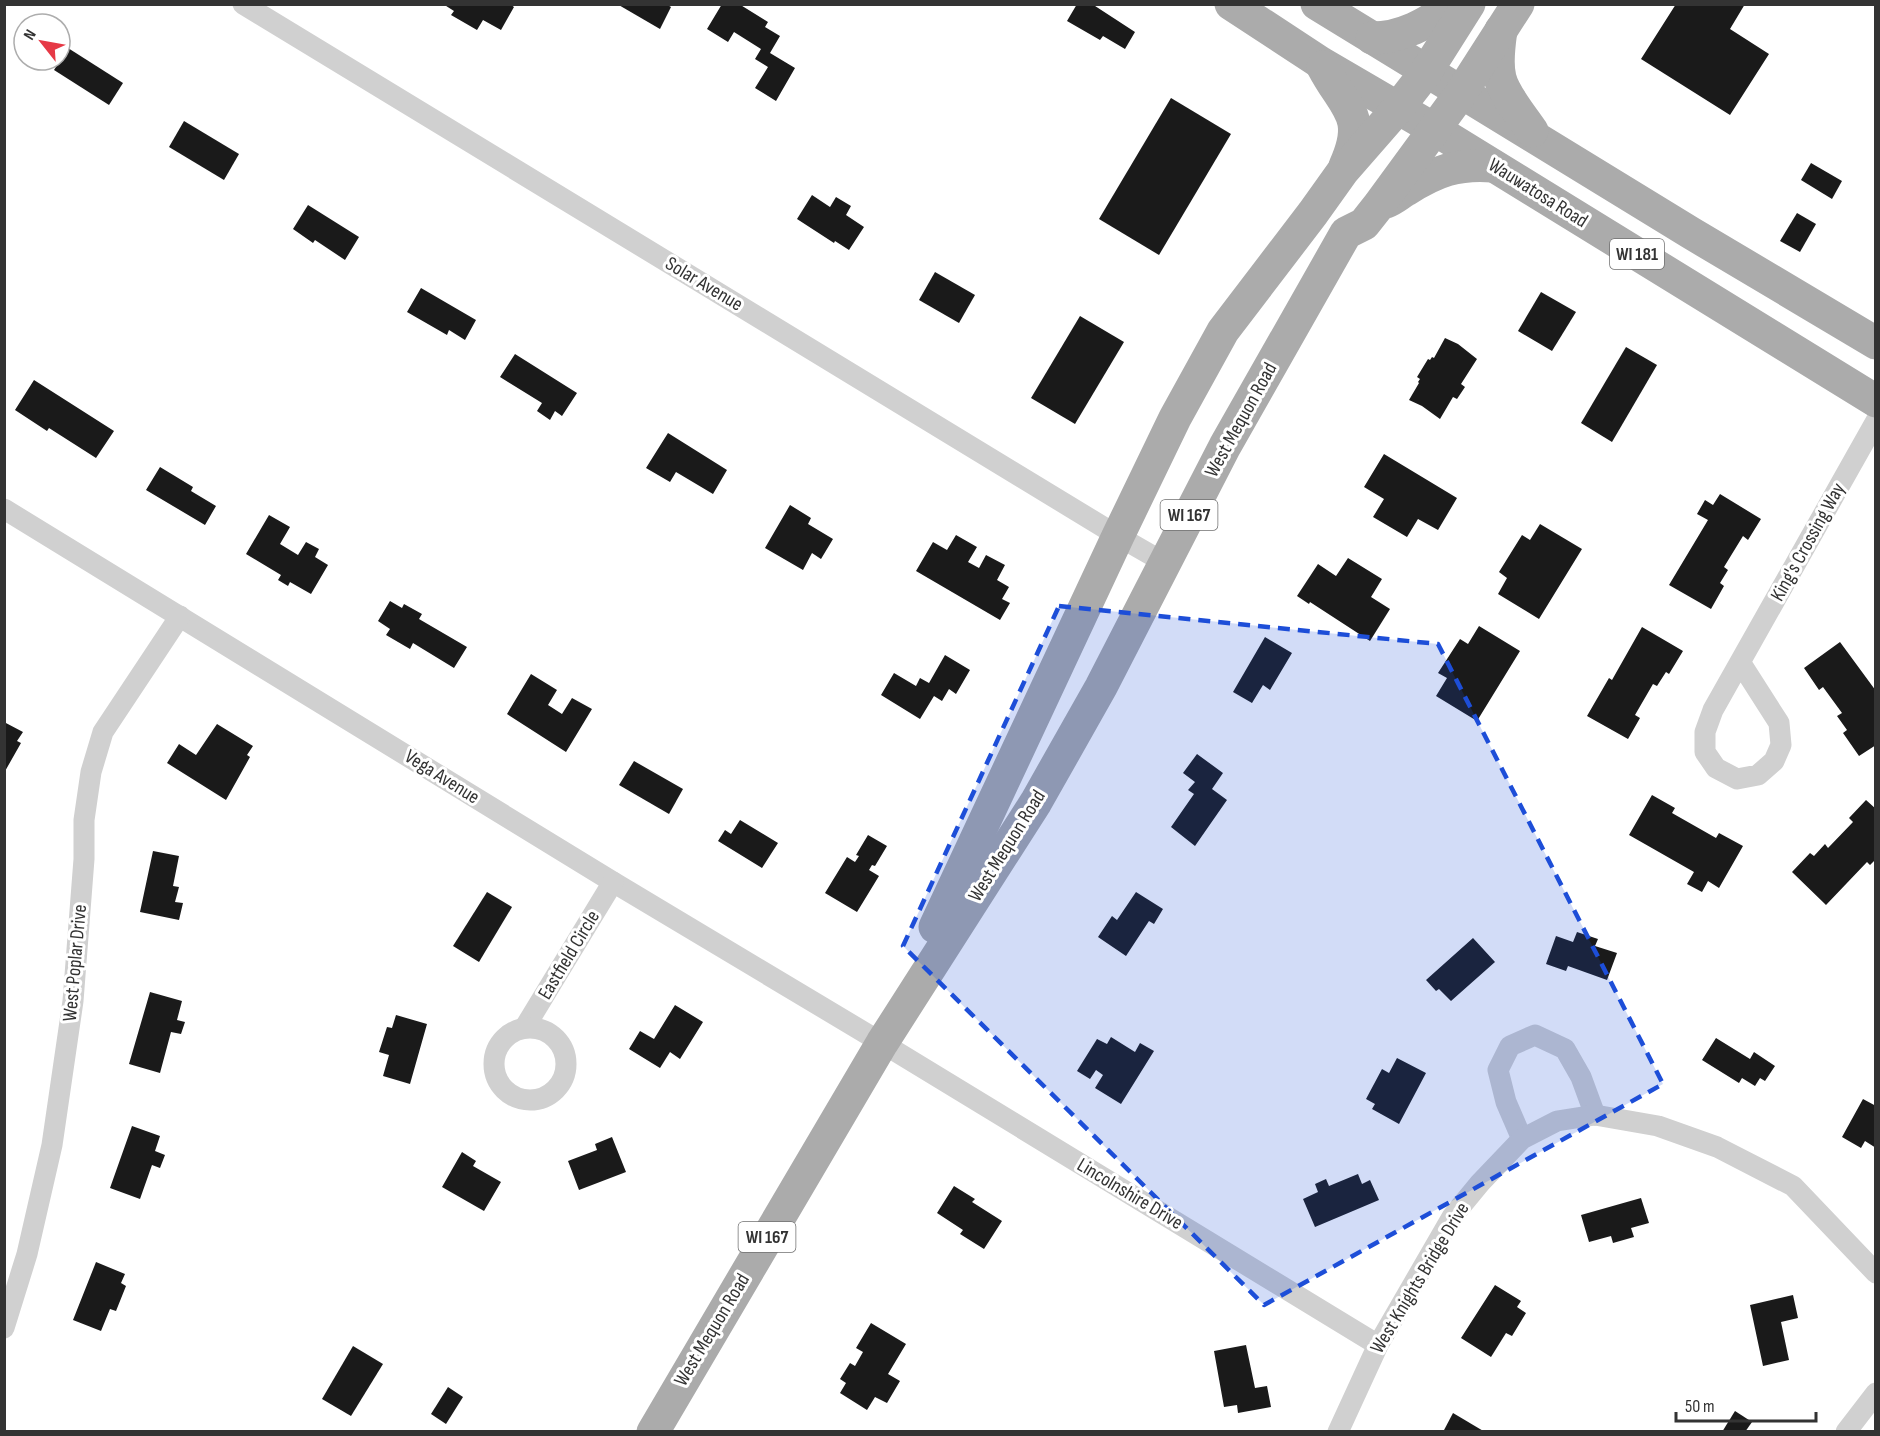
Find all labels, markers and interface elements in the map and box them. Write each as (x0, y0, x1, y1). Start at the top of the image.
north arrow (12, 12, 72, 72)
text: N (20, 26, 41, 44)
street label: Wauwatosa Road (1484, 153, 1592, 233)
road number: WI 181 (1610, 239, 1664, 269)
street label: Solar Avenue (661, 252, 747, 316)
street label: West Mequon Road (1200, 359, 1282, 481)
street label: King's Crossing Way (1766, 478, 1851, 605)
road number: WI 167 (1160, 500, 1218, 530)
street label: Vega Avenue (400, 745, 484, 809)
street label: West Mequon Road (963, 786, 1051, 906)
street label: West Poplar Drive (58, 903, 92, 1023)
street label: Eastfield Circle (533, 906, 605, 1004)
street label: Lincolnshire Drive (1073, 1153, 1187, 1235)
street label: West Knights Bridge Drive (1365, 1198, 1475, 1358)
road number: WI 167 (738, 1222, 795, 1252)
street label: West Mequon Road (669, 1269, 755, 1391)
scale bar (1676, 1385, 1816, 1423)
text: 50 m (1685, 1396, 1715, 1417)

